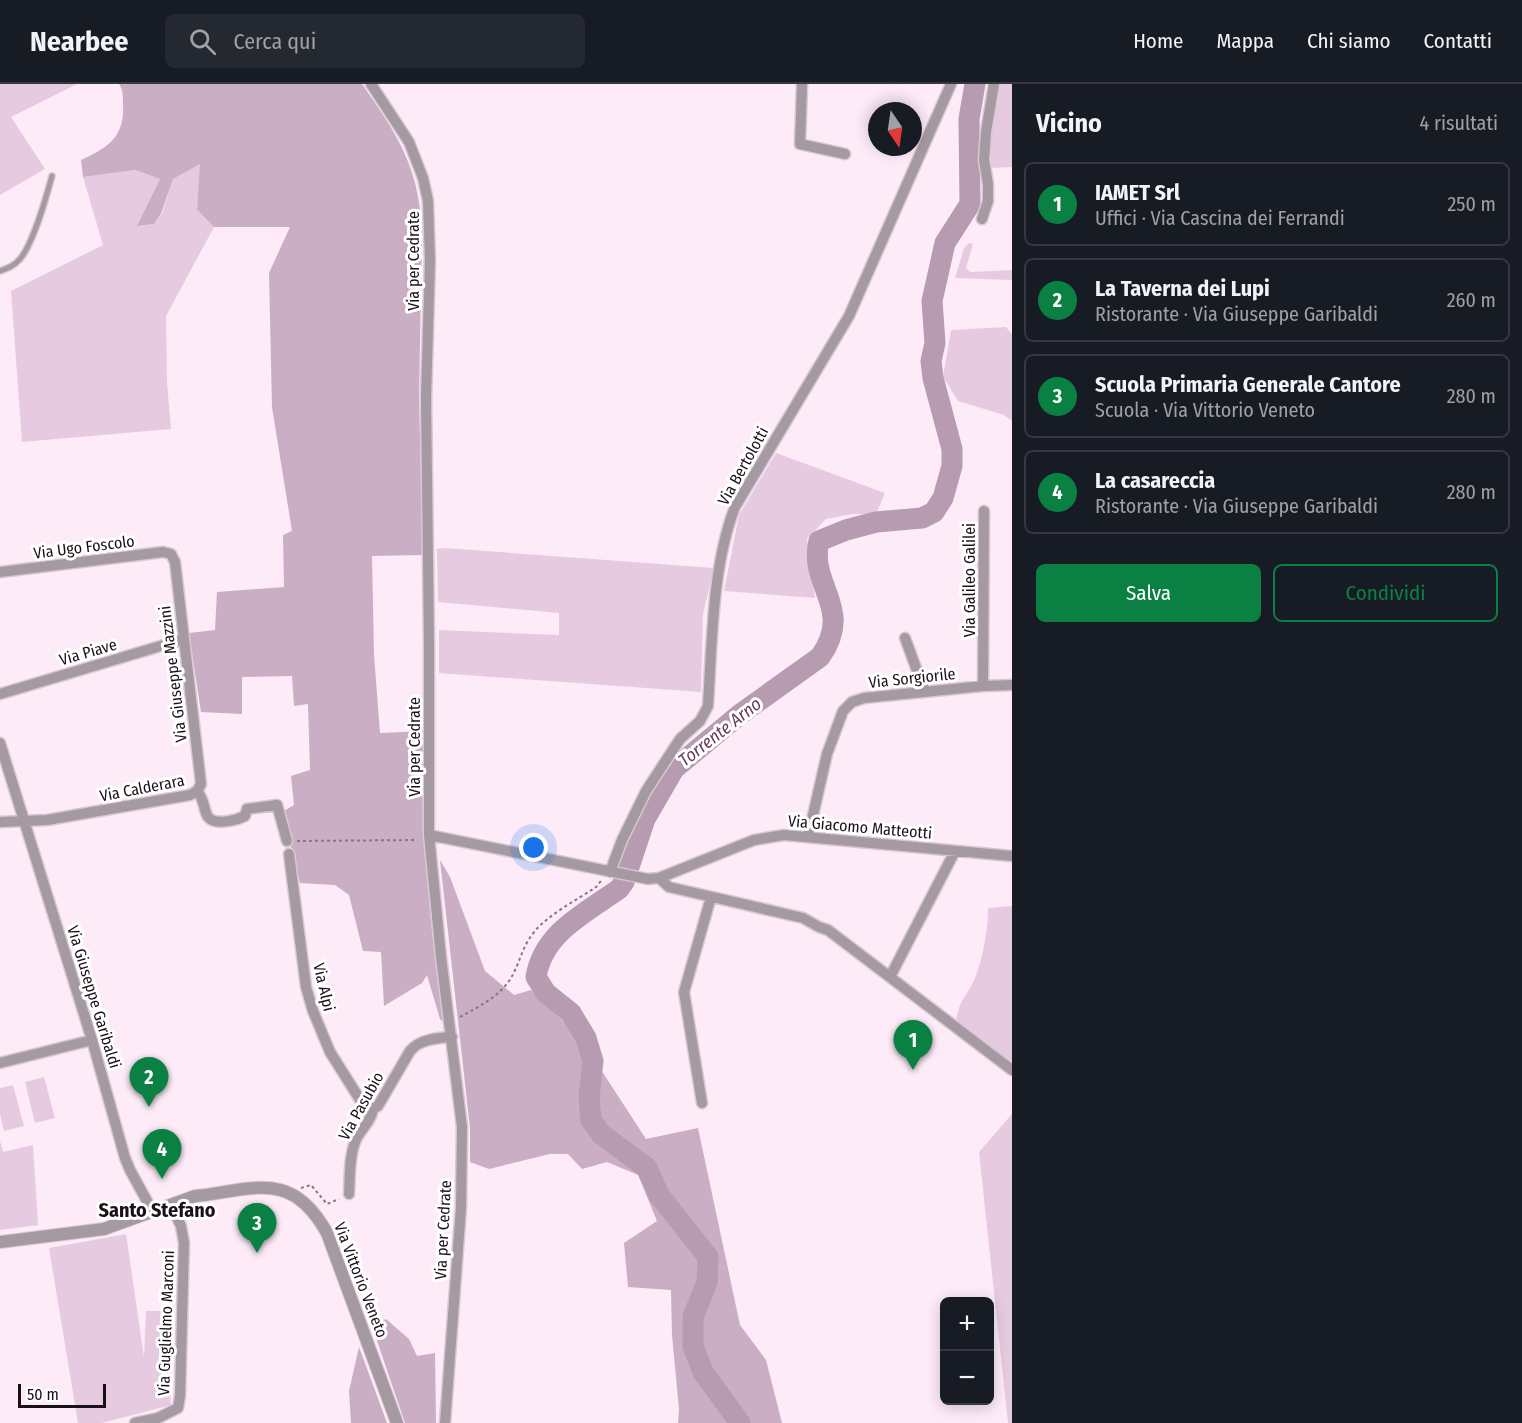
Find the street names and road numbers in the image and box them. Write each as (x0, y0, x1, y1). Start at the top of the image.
street label: Via per Cedrate (404, 211, 423, 311)
street label: Via Bertolotti (714, 424, 772, 508)
street label: Via Galileo Galilei (960, 523, 979, 637)
street label: Via Ugo Foscolo (32, 531, 136, 563)
street label: Via Giuseppe Mazzini (155, 605, 191, 743)
street label: Via Piave (57, 635, 119, 669)
street label: Via Sorgiorile (868, 664, 956, 692)
street label: Via per Cedrate (405, 697, 424, 797)
street label: Via Calderara (98, 770, 186, 806)
street label: Via Giacomo Matteotti (787, 811, 933, 843)
street label: Via Giuseppe Garibaldi (63, 923, 125, 1071)
street label: Via Alpi (309, 961, 339, 1013)
street label: Via Pasubio (334, 1069, 388, 1143)
street label: Via per Cedrate (431, 1180, 455, 1280)
street label: Via Vittorio Veneto (330, 1220, 392, 1340)
street label: Via Guglielmo Marconi (154, 1250, 178, 1396)

